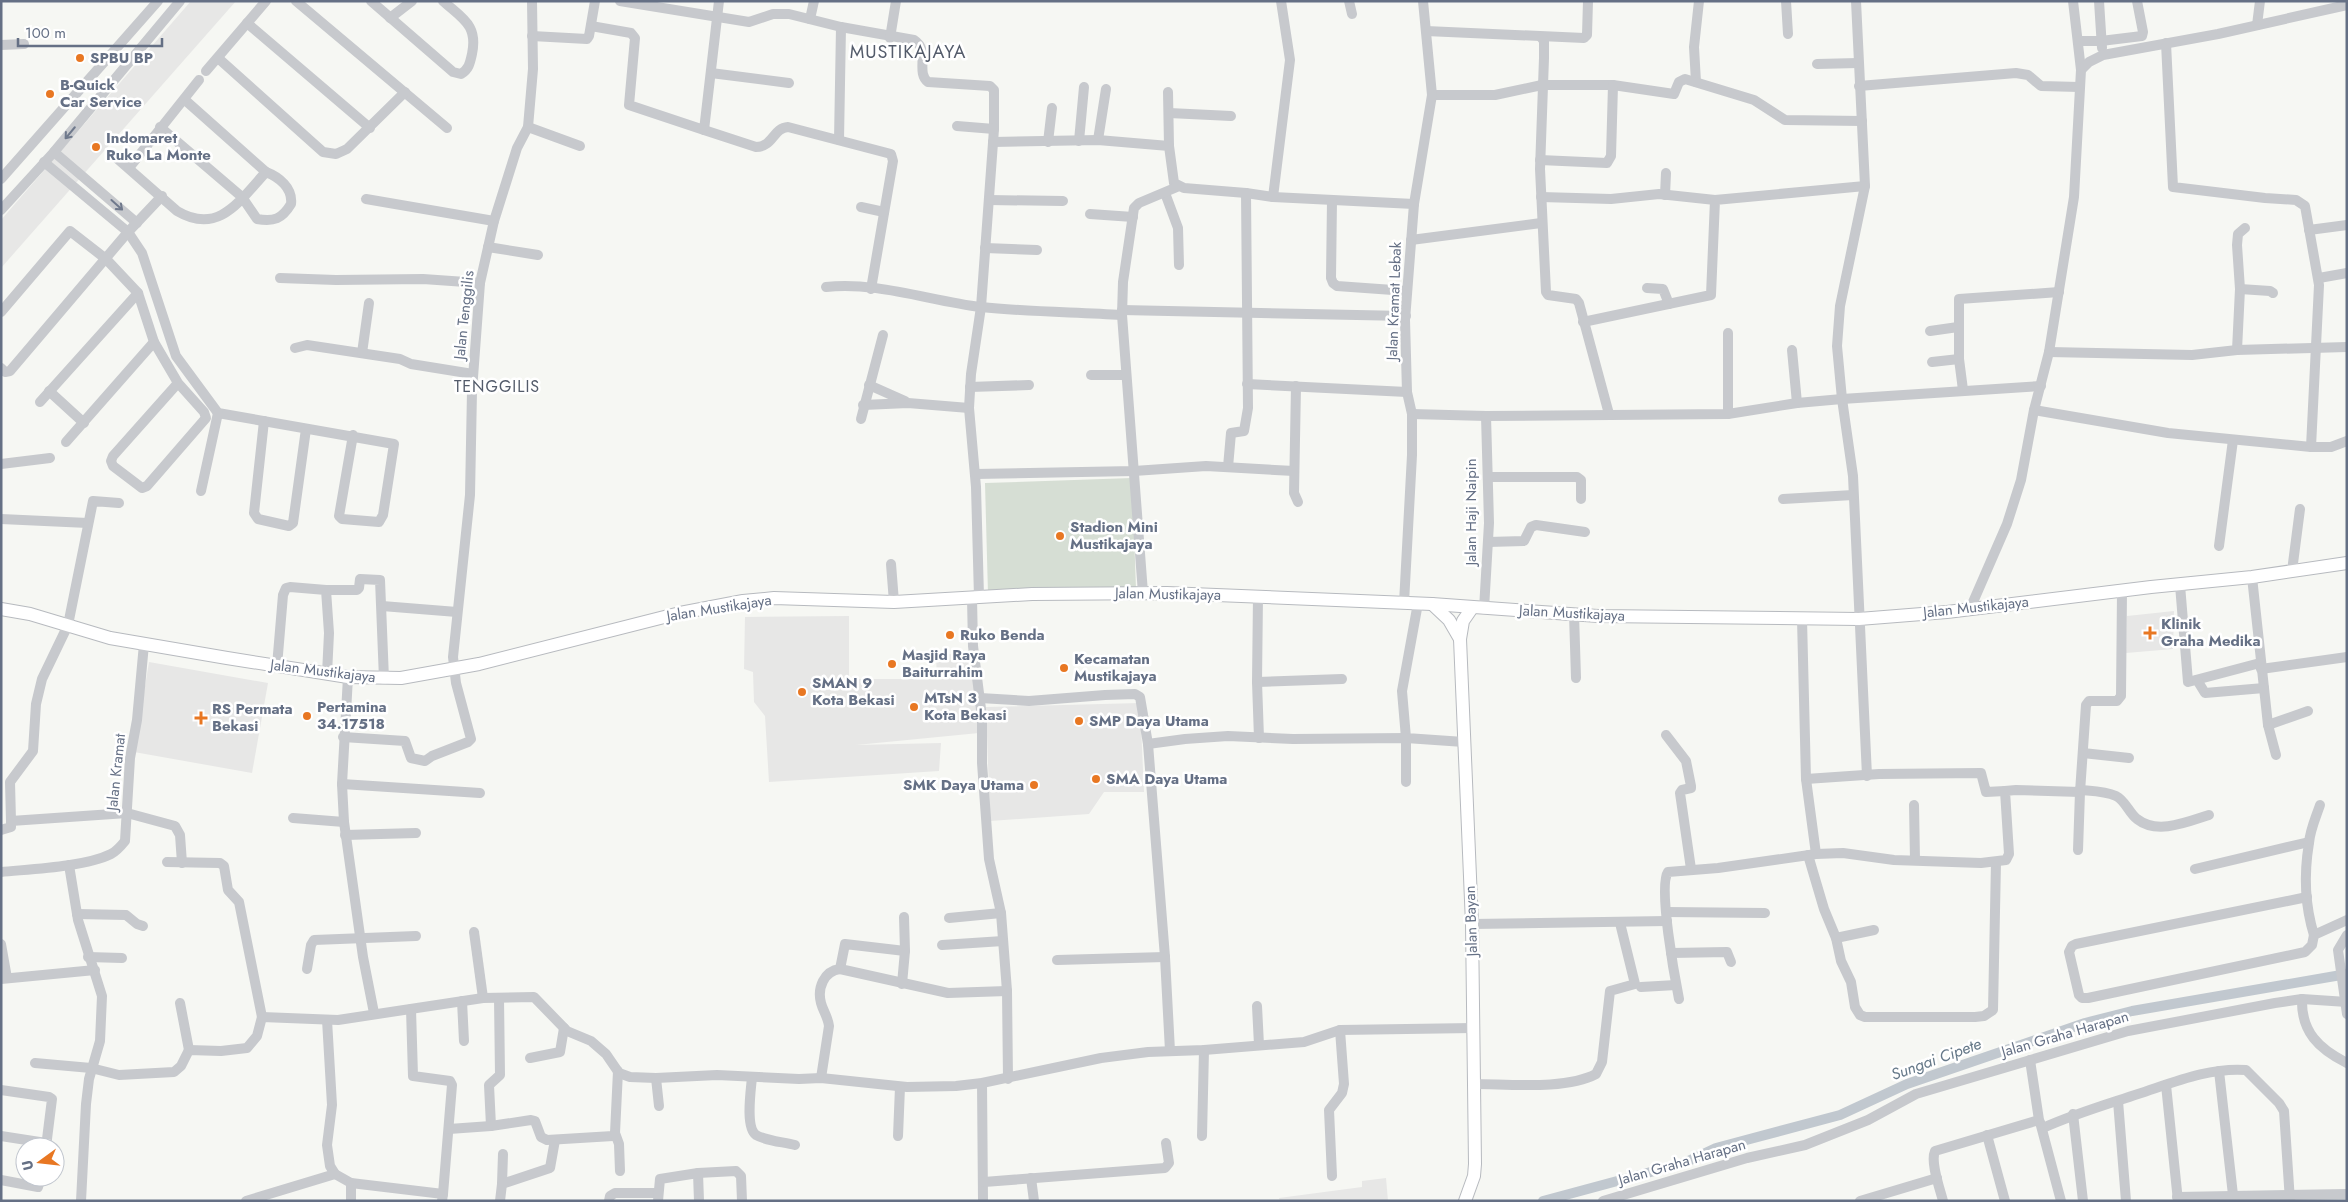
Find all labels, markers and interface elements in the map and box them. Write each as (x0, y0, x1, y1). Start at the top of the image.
scale bar (18, 15, 161, 47)
text: 100 m (25, 22, 66, 44)
district label: MUSTIKAJAYA (850, 39, 966, 65)
place label: SPBU BP (90, 47, 153, 69)
marker: SPBU BP (74, 52, 86, 64)
place label: B-Quick Car Service (60, 74, 142, 113)
marker: B-Quick Car Service (44, 88, 56, 100)
one-way arrow (65, 126, 76, 139)
place label: Indomaret Ruko La Monte (106, 127, 211, 166)
marker: Indomaret Ruko La Monte (90, 141, 102, 153)
one-way arrow (110, 199, 123, 211)
street label: Jalan Kramat Lebak (1381, 241, 1407, 363)
street label: Jalan Tenggilis (448, 269, 480, 363)
district label: TENGGILIS (454, 375, 540, 398)
street label: Jalan Haji Naipin (1460, 458, 1482, 568)
place label: Stadion Mini Mustikajaya (1070, 516, 1158, 555)
marker: Stadion Mini Mustikajaya (1054, 530, 1066, 542)
street label: Jalan Mustikajaya (1113, 582, 1221, 606)
street label: Jalan Mustikajaya (663, 589, 773, 627)
street label: Jalan Mustikajaya (1920, 591, 2030, 624)
street label: Jalan Mustikajaya (1517, 599, 1625, 627)
place label: Klinik Graha Medika (2161, 613, 2261, 652)
place label: Ruko Benda (960, 624, 1045, 646)
marker: Klinik Graha Medika (2143, 626, 2157, 640)
marker: Ruko Benda (944, 629, 956, 641)
place label: Masjid Raya Baiturrahim (902, 644, 986, 683)
place label: Kecamatan Mustikajaya (1074, 648, 1156, 687)
street label: Jalan Mustikajaya (267, 653, 377, 688)
marker: Masjid Raya Baiturrahim (886, 658, 898, 670)
marker: Kecamatan Mustikajaya (1058, 662, 1070, 674)
place label: SMAN 9 Kota Bekasi (812, 672, 895, 711)
marker: SMAN 9 Kota Bekasi (796, 686, 808, 698)
place label: MTsN 3 Kota Bekasi (924, 687, 1007, 726)
place label: Pertamina 34.17518 (317, 696, 387, 735)
place label: RS Permata Bekasi (212, 698, 292, 737)
marker: MTsN 3 Kota Bekasi (908, 701, 920, 713)
marker: Pertamina 34.17518 (301, 710, 313, 722)
place label: SMP Daya Utama (1089, 710, 1209, 732)
marker: RS Permata Bekasi (194, 711, 208, 725)
marker: SMP Daya Utama (1073, 715, 1085, 727)
street label: Jalan Kramat (101, 732, 131, 814)
place label: SMA Daya Utama (1106, 768, 1227, 790)
marker: SMA Daya Utama (1090, 773, 1102, 785)
place label: SMK Daya Utama (903, 774, 1024, 796)
marker: SMK Daya Utama (1028, 779, 1040, 791)
street label: Jalan Bayan (1459, 885, 1483, 959)
street label: Jalan Graha Harapan (1997, 1005, 2131, 1063)
water label: Sungai Cipete (1888, 1032, 1984, 1086)
street label: Jalan Graha Harapan (1614, 1133, 1748, 1191)
north arrow (15, 1137, 65, 1187)
text: U (17, 1158, 38, 1173)

